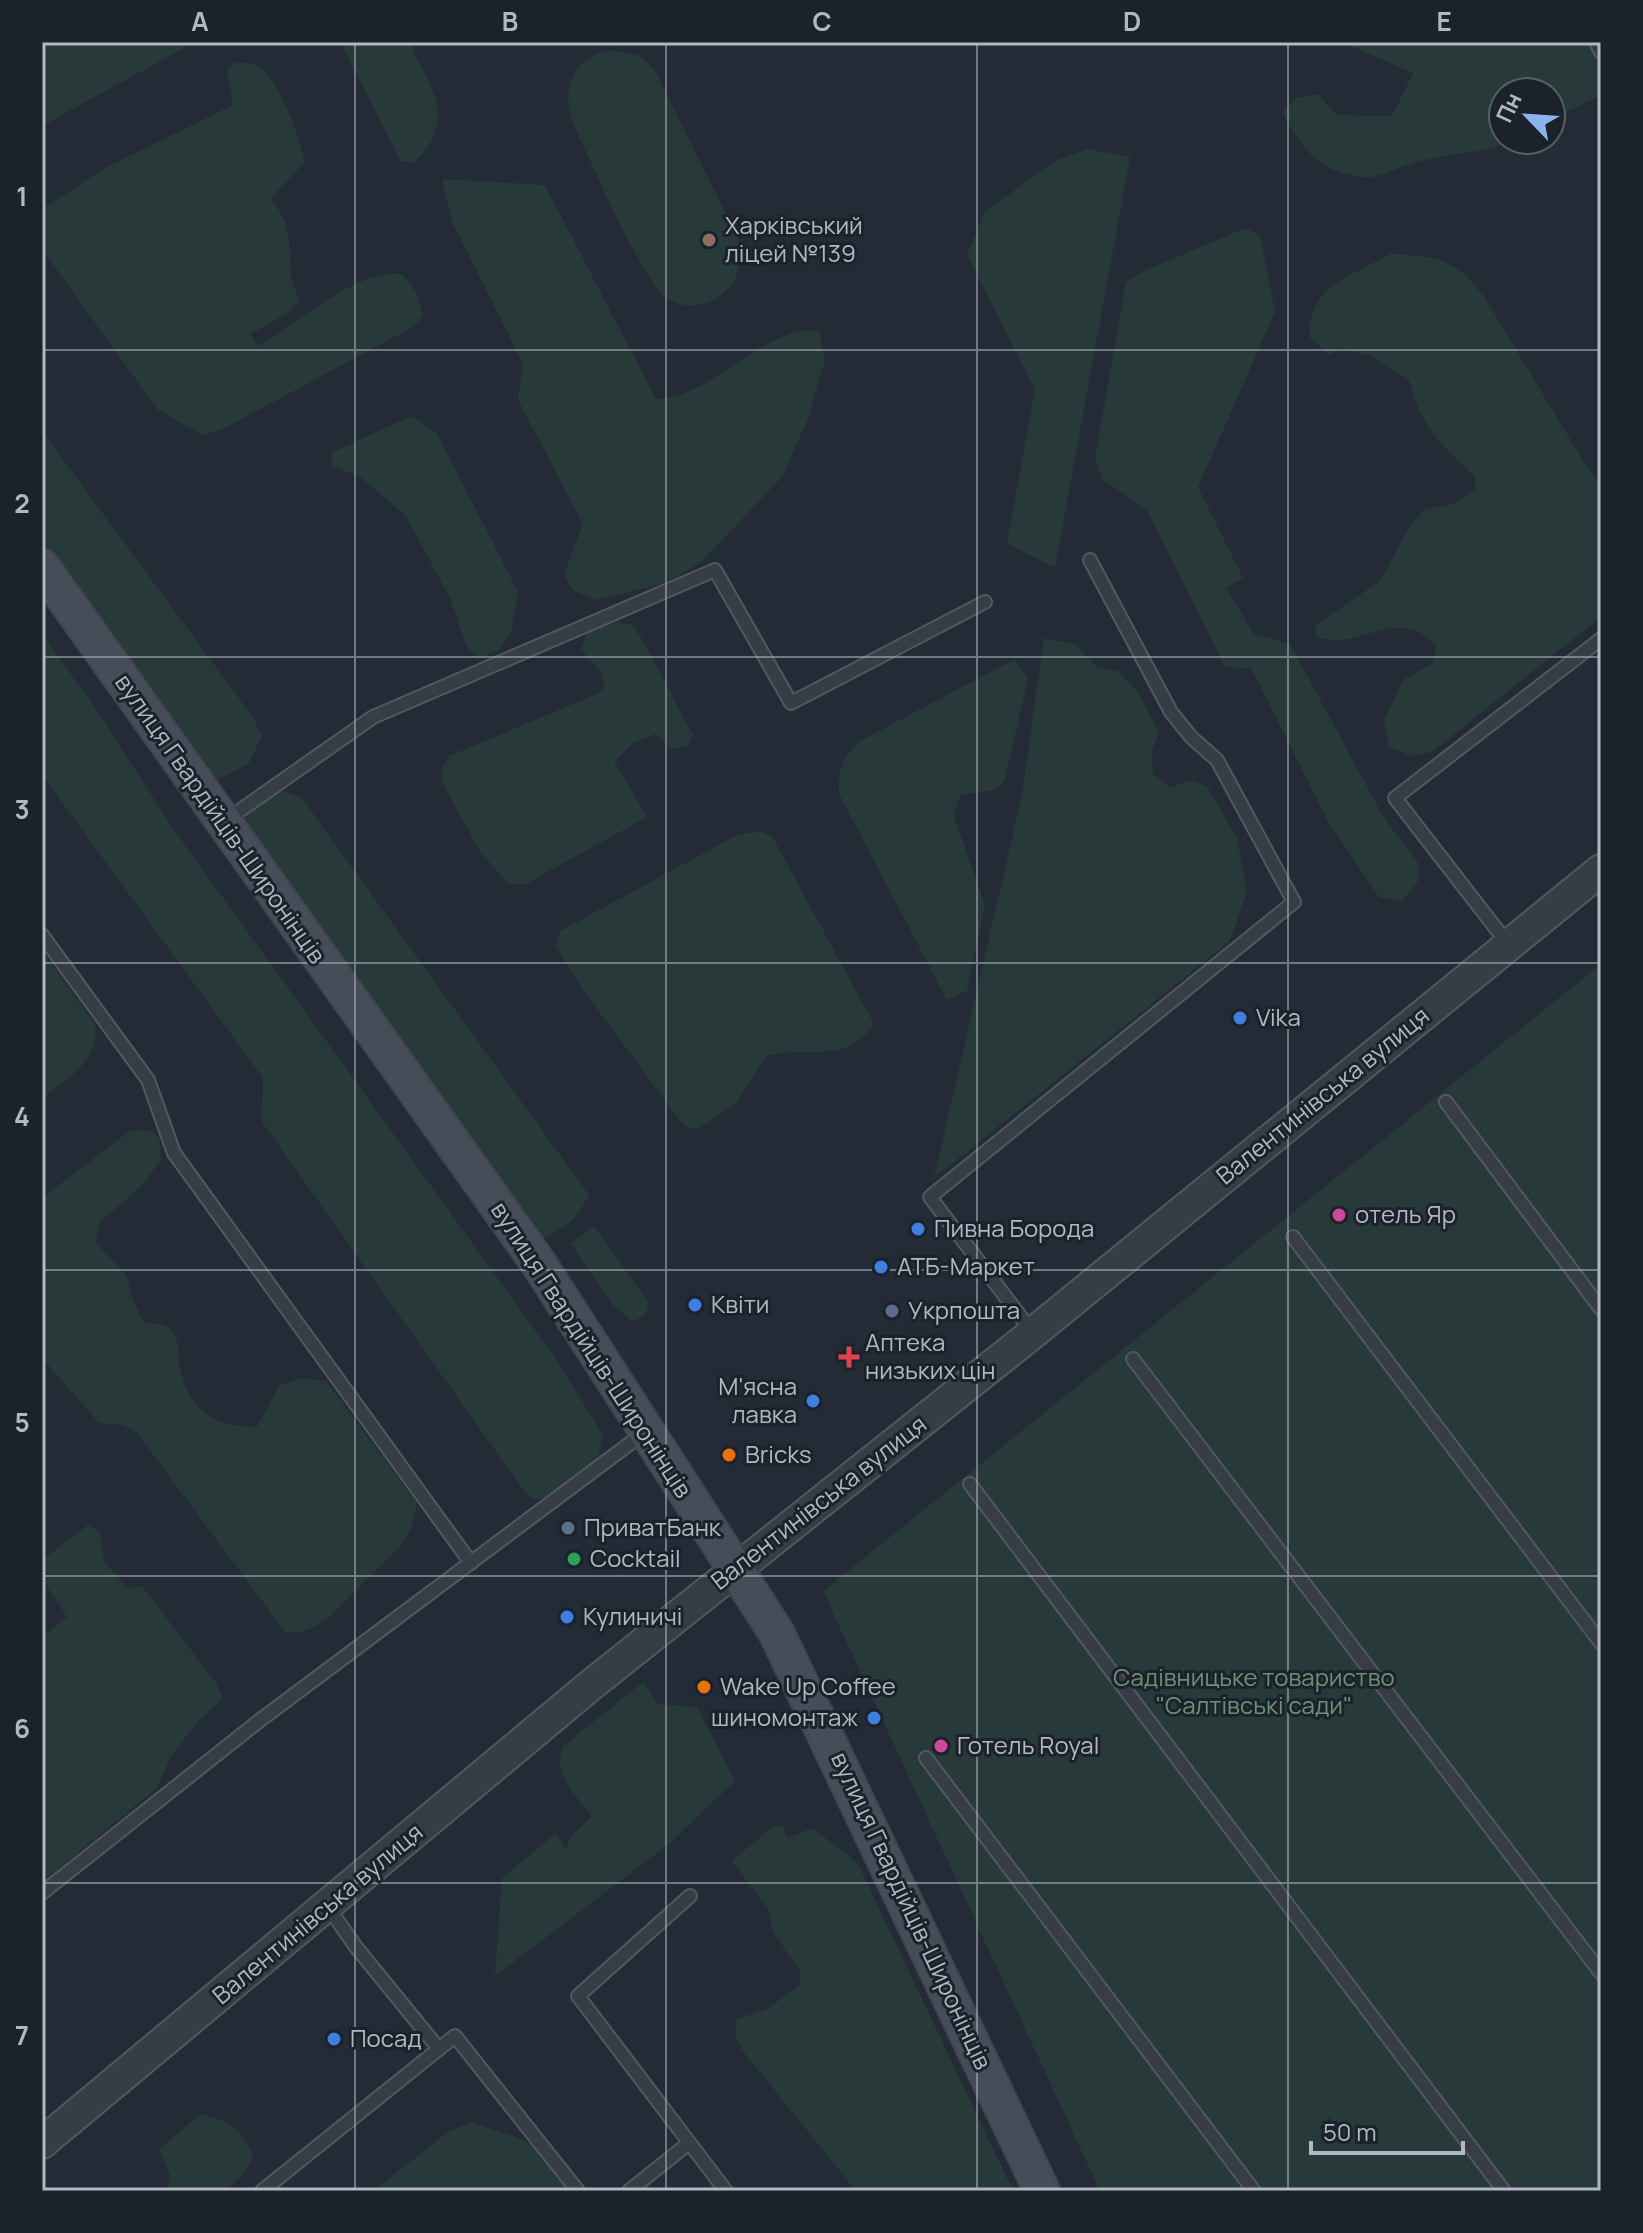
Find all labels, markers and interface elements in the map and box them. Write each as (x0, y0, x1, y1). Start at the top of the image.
text: A (191, 3, 209, 39)
text: B (502, 3, 518, 39)
text: C (812, 3, 832, 39)
text: D (1123, 3, 1141, 39)
text: E (1436, 3, 1452, 39)
north arrow (1487, 76, 1567, 156)
text: Пн (1489, 88, 1529, 127)
text: 1 (16, 178, 28, 214)
place label: Харківський ліцей №139 (725, 208, 863, 269)
marker: Харківський ліцей №139 (700, 231, 718, 249)
text: 2 (14, 485, 30, 521)
street label: вулиця Гвардійців-Широнінців (108, 667, 334, 970)
text: 3 (14, 791, 30, 827)
street label: Валентинівська вулиця (1209, 999, 1436, 1191)
place label: Vika (1256, 1000, 1301, 1033)
marker: Vika (1231, 1009, 1249, 1027)
text: 4 (14, 1098, 30, 1134)
street label: вулиця Гвардійців-Широнінців (484, 1195, 701, 1504)
place label: отель Яр (1355, 1197, 1456, 1230)
marker: отель Яр (1330, 1206, 1348, 1224)
place label: Пивна Борода (934, 1211, 1094, 1244)
marker: Пивна Борода (909, 1220, 927, 1238)
place label: АТБ-Маркет (897, 1249, 1035, 1282)
marker: АТБ-Маркет (872, 1258, 890, 1276)
place label: Квіти (711, 1287, 770, 1320)
place label: Укрпошта (908, 1293, 1020, 1326)
marker: Квіти (686, 1296, 704, 1314)
marker: Укрпошта (883, 1302, 901, 1320)
place label: Аптека низьких цін (865, 1325, 995, 1386)
marker: Аптека низьких цін (840, 1348, 858, 1366)
place label: М'ясна лавка (718, 1369, 797, 1430)
marker: М'ясна лавка (804, 1392, 822, 1410)
text: 5 (14, 1404, 30, 1440)
street label: Валентинівська вулиця (703, 1407, 933, 1596)
place label: Bricks (745, 1437, 812, 1470)
marker: Bricks (720, 1446, 738, 1464)
place label: ПриватБанк (584, 1510, 722, 1543)
marker: ПриватБанк (559, 1519, 577, 1537)
place label: Cocktail (590, 1541, 681, 1574)
marker: Cocktail (565, 1550, 583, 1568)
place label: Кулиничі (583, 1599, 682, 1632)
marker: Кулиничі (558, 1608, 576, 1626)
park label: Садівницьке товариство "Салтівські сади" (1113, 1660, 1395, 1721)
place label: Wake Up Coffee (720, 1669, 896, 1702)
marker: Wake Up Coffee (695, 1678, 713, 1696)
place label: шиномонтаж (711, 1700, 858, 1733)
marker: шиномонтаж (865, 1709, 883, 1727)
text: 6 (14, 1710, 30, 1746)
place label: Готель Royal (957, 1728, 1099, 1761)
marker: Готель Royal (932, 1737, 950, 1755)
street label: вулиця Гвардійців-Широнінців (824, 1746, 1001, 2075)
street label: Валентинівська вулиця (205, 1815, 429, 2011)
text: 7 (15, 2017, 29, 2053)
place label: Посад (350, 2021, 422, 2054)
marker: Посад (325, 2030, 343, 2048)
scale bar (1311, 2105, 1463, 2155)
text: 50 m (1323, 2115, 1377, 2148)

